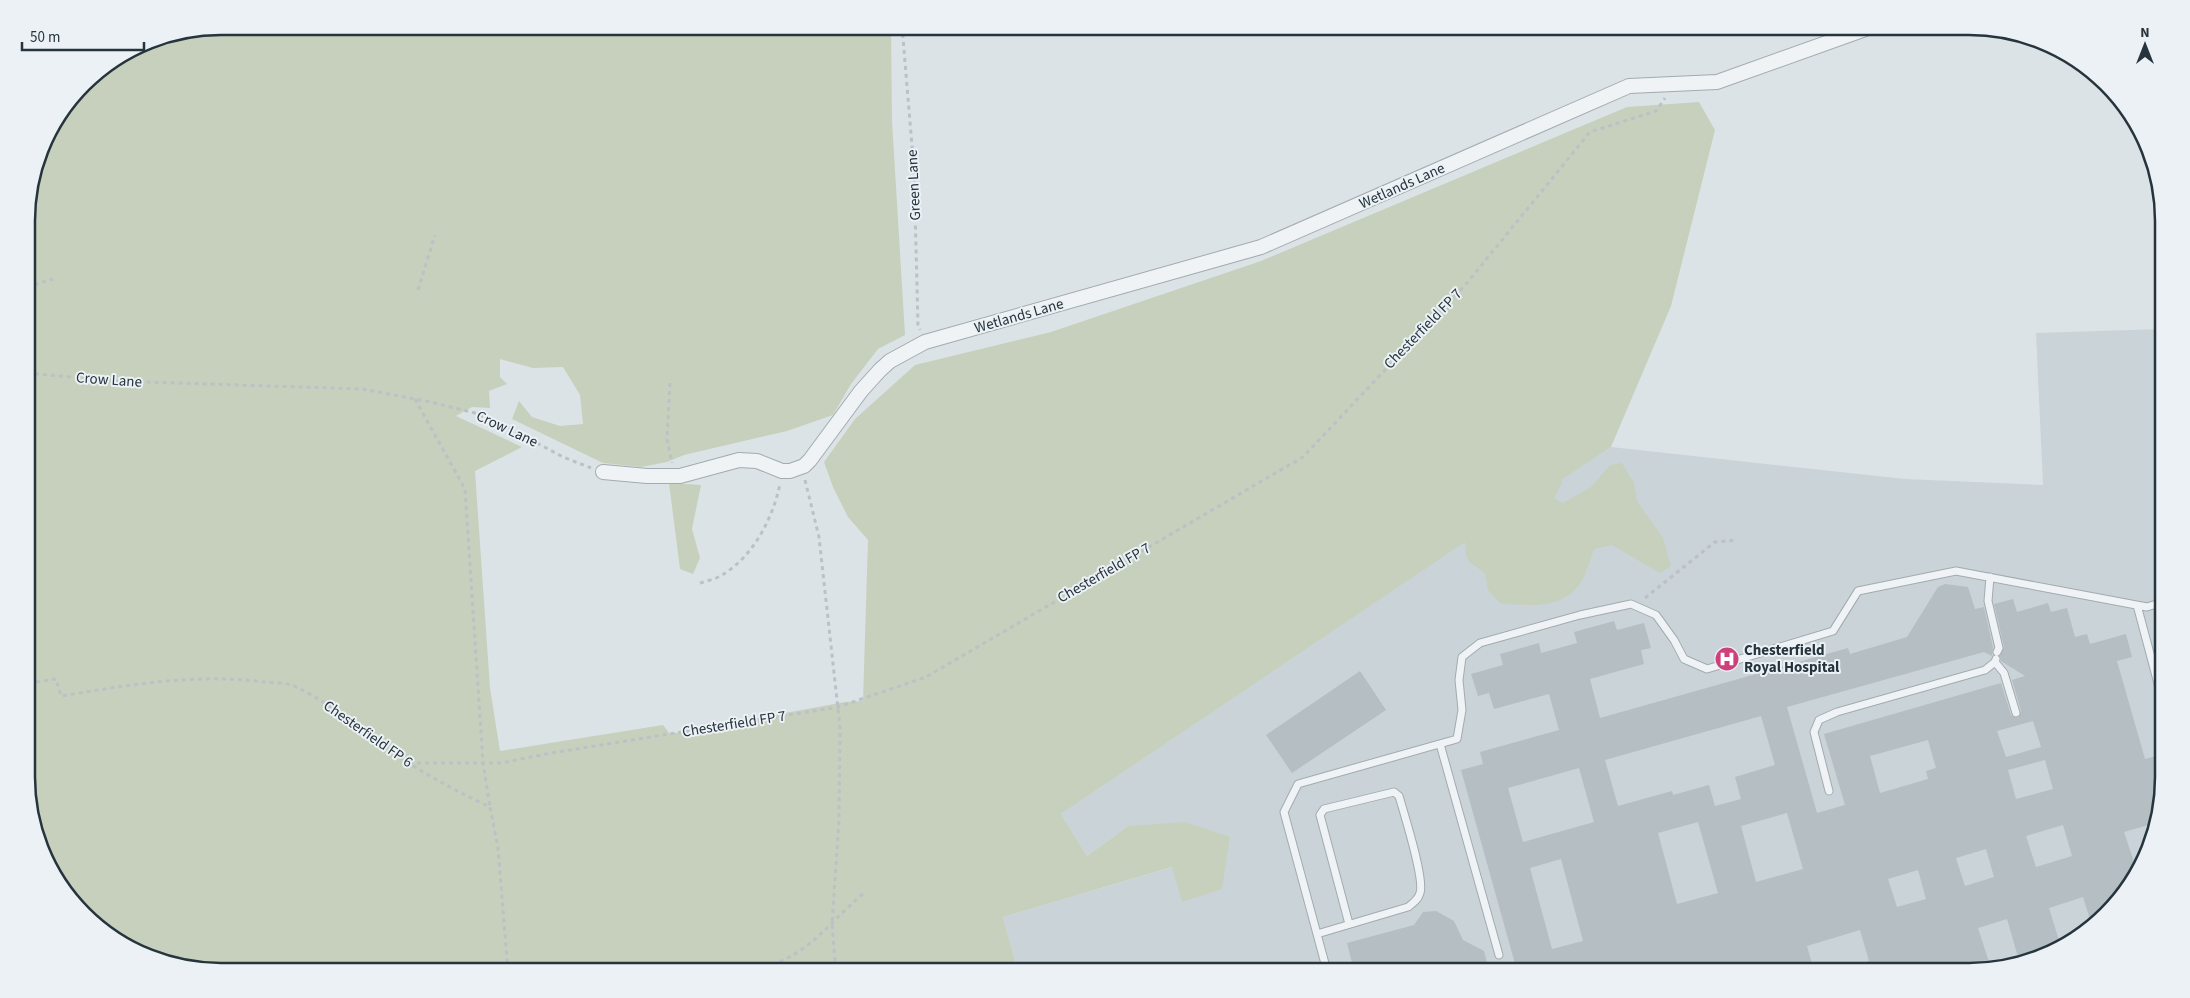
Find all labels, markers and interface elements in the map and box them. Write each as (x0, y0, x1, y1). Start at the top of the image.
scale bar (22, 20, 145, 52)
north arrow (2120, 20, 2170, 70)
text: N (2140, 23, 2150, 43)
text: 50 m (30, 27, 60, 48)
street label: Green Lane (902, 149, 926, 221)
street label: Wetlands Lane (1356, 158, 1448, 214)
street label: Chesterfield FP 7 (1379, 284, 1467, 374)
street label: Wetlands Lane (972, 293, 1066, 339)
street label: Crow Lane (75, 367, 143, 393)
street label: Crow Lane (473, 406, 541, 452)
street label: Chesterfield FP 7 (1053, 538, 1155, 608)
place label: Chesterfield Royal Hospital (1744, 640, 1840, 678)
hospital icon: Chesterfield Royal Hospital (1714, 646, 1740, 672)
street label: Chesterfield FP 6 (319, 695, 417, 773)
street label: Chesterfield FP 7 (681, 705, 787, 743)

